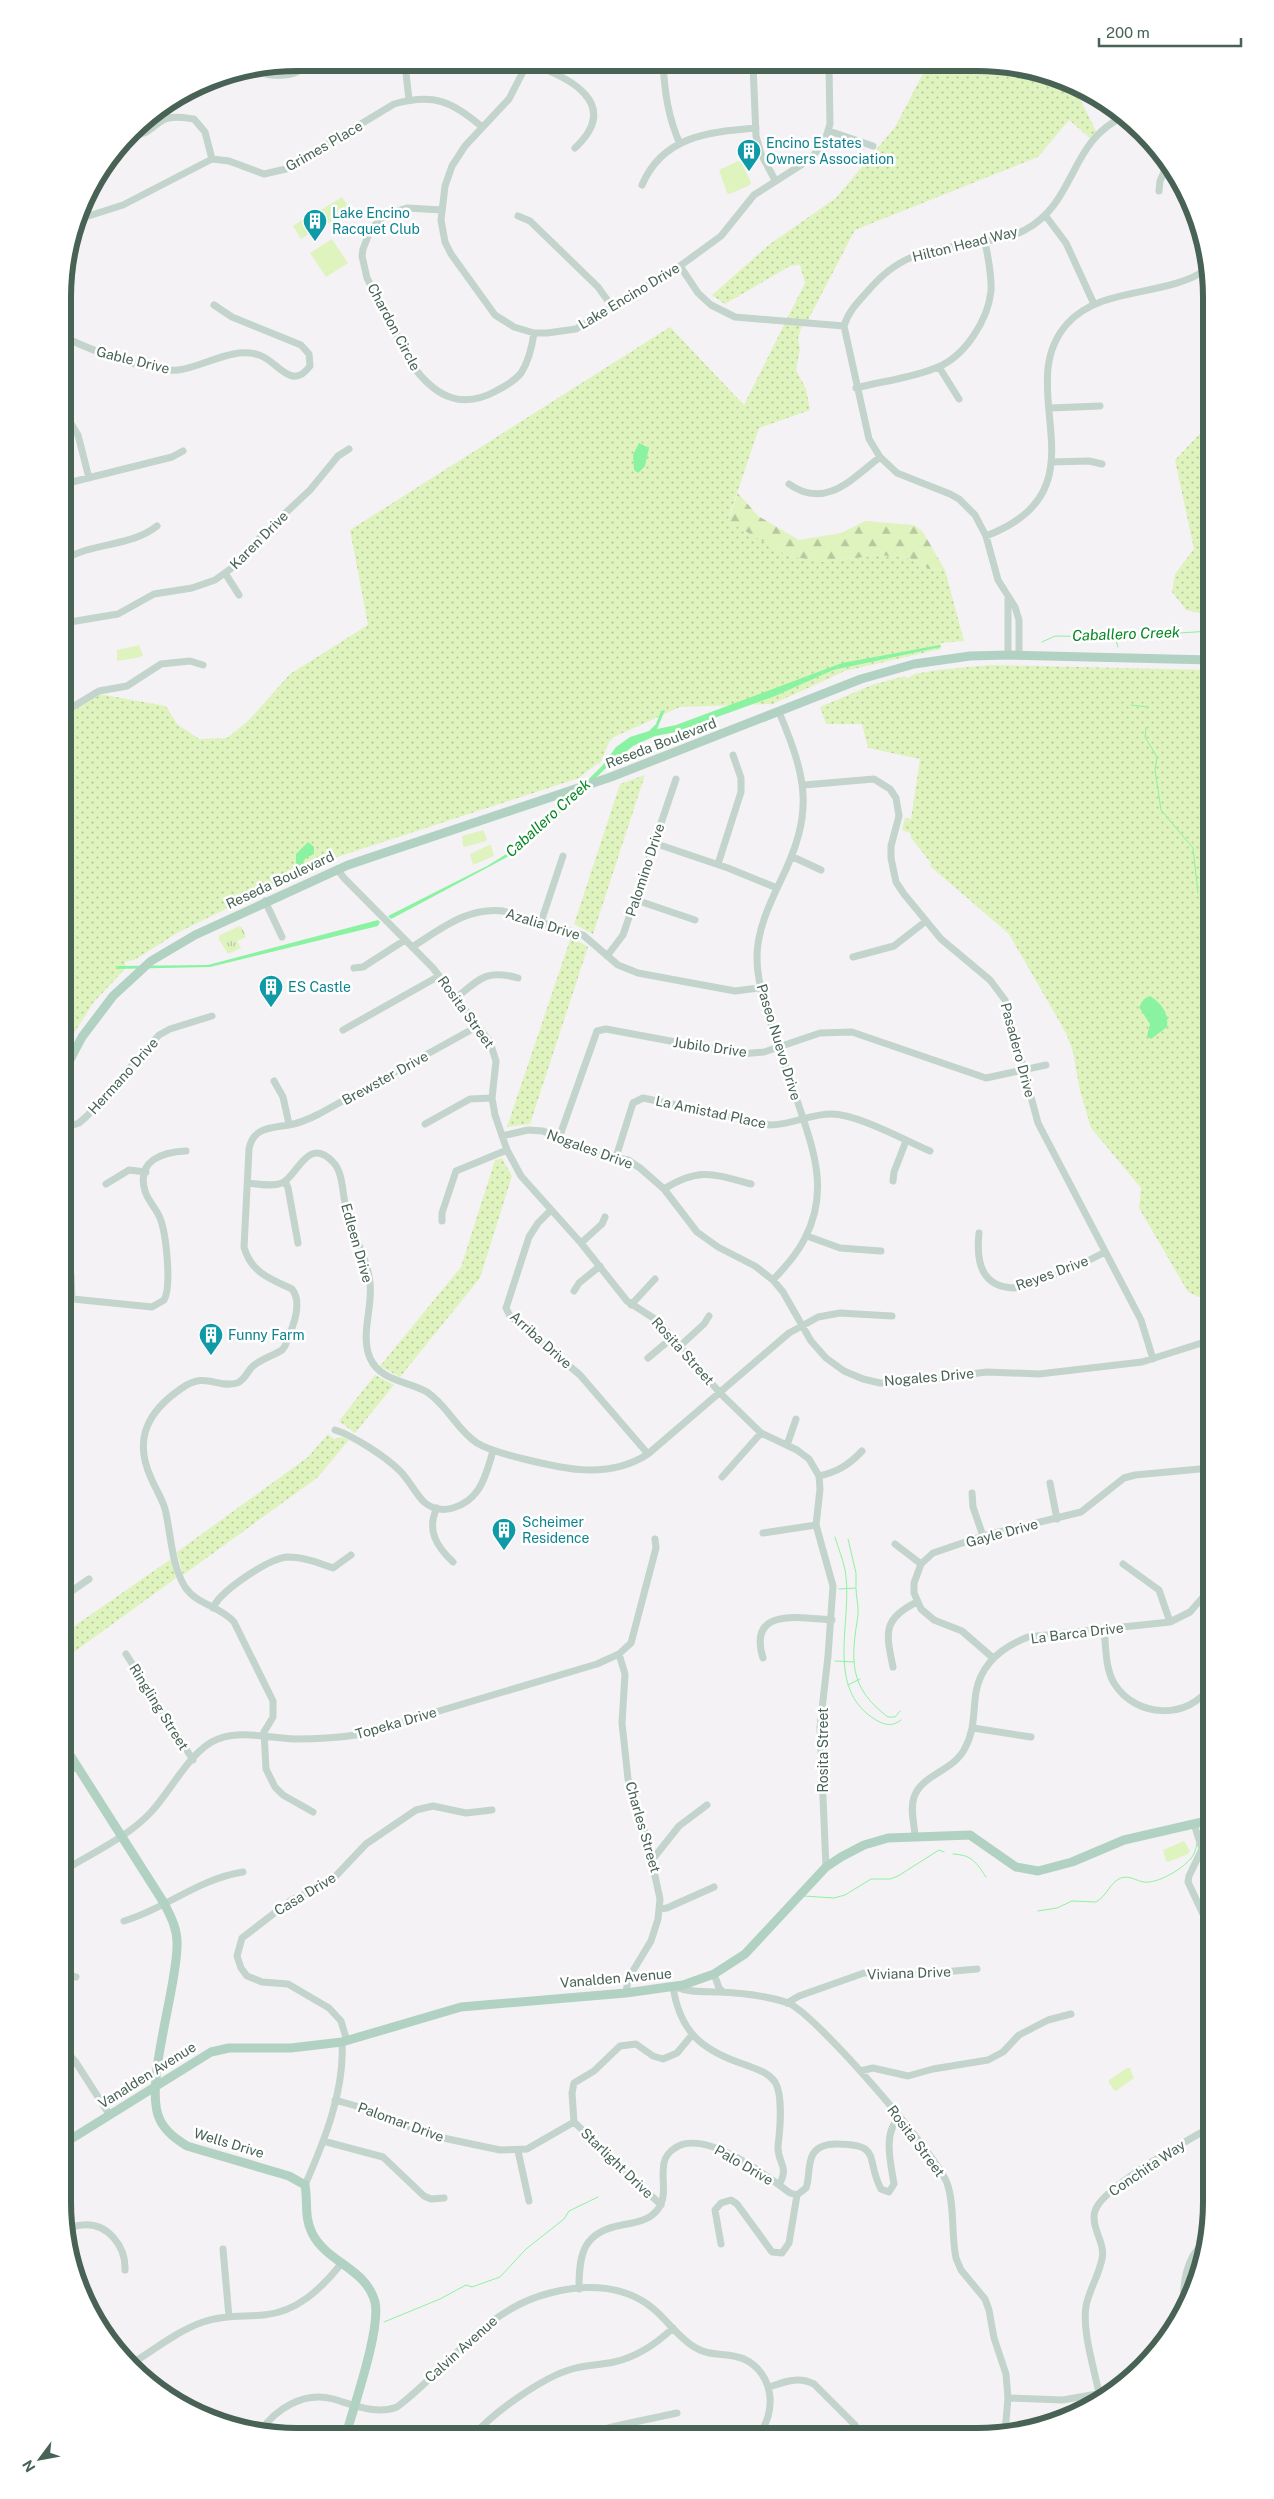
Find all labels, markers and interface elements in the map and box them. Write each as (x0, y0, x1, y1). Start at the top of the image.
scale bar (1099, 15, 1242, 47)
text: 200 m (1106, 24, 1150, 41)
street label: Grimes Place (283, 118, 365, 174)
place label: Encino Estates Owners Association (766, 135, 894, 167)
building icon: Encino Estates Owners Association (736, 138, 762, 172)
place label: Lake Encino Racquet Club (332, 205, 420, 237)
building icon: Lake Encino Racquet Club (302, 208, 328, 242)
street label: Hilton Head Way (911, 223, 1020, 265)
street label: Lake Encino Drive (576, 260, 682, 332)
street label: Chardon Circle (364, 281, 424, 373)
street label: Gable Drive (95, 343, 171, 377)
street label: Karen Drive (227, 508, 291, 572)
water label: Caballero Creek (1072, 623, 1181, 644)
street label: Reseda Boulevard (603, 715, 719, 771)
water label: Caballero Creek (502, 775, 594, 860)
street label: Palomino Drive (622, 821, 668, 919)
street label: Reseda Boulevard (224, 848, 336, 912)
street label: Azalia Drive (504, 905, 582, 943)
street label: Rosita Street (435, 973, 497, 1051)
building icon: ES Castle (258, 974, 284, 1008)
place label: ES Castle (288, 979, 351, 995)
street label: Paseo Nuevo Drive (754, 982, 804, 1102)
street label: Pasadero Drive (998, 1001, 1038, 1099)
street label: Jubilo Drive (672, 1034, 748, 1060)
street label: Hermano Drive (85, 1035, 161, 1117)
street label: Brewster Drive (339, 1048, 431, 1108)
street label: La Amistad Place (654, 1092, 768, 1132)
street label: Nogales Drive (545, 1126, 635, 1172)
street label: Edleen Drive (338, 1201, 376, 1285)
street label: Reyes Drive (1013, 1252, 1091, 1294)
street label: Arriba Drive (507, 1308, 575, 1372)
street label: Rosita Street (649, 1314, 717, 1388)
building icon: Funny Farm (198, 1322, 224, 1356)
place label: Funny Farm (228, 1327, 305, 1343)
street label: Nogales Drive (883, 1365, 975, 1389)
place label: Scheimer Residence (522, 1514, 590, 1546)
street label: Gayle Drive (964, 1516, 1040, 1550)
building icon: Scheimer Residence (491, 1517, 517, 1551)
street label: La Barca Drive (1030, 1619, 1125, 1647)
street label: Ringling Street (126, 1661, 192, 1753)
street label: Topeka Drive (353, 1704, 439, 1742)
street label: Rosita Street (815, 1707, 831, 1793)
street label: Charles Street (622, 1780, 664, 1874)
street label: Casa Drive (271, 1869, 339, 1919)
street label: Viviana Drive (867, 1964, 951, 1982)
street label: Vanalden Avenue (559, 1965, 673, 1991)
street label: Vanalden Avenue (95, 2038, 199, 2111)
street label: Palomar Drive (356, 2099, 446, 2145)
street label: Rosita Street (884, 2102, 948, 2180)
street label: Wells Drive (192, 2125, 266, 2161)
street label: Starlight Drive (578, 2125, 656, 2202)
street label: Conchita Way (1106, 2136, 1189, 2199)
street label: Palo Drive (712, 2142, 776, 2188)
street label: Calvin Avenue (422, 2312, 500, 2386)
north arrow (15, 2434, 65, 2484)
text: N (19, 2457, 39, 2475)

